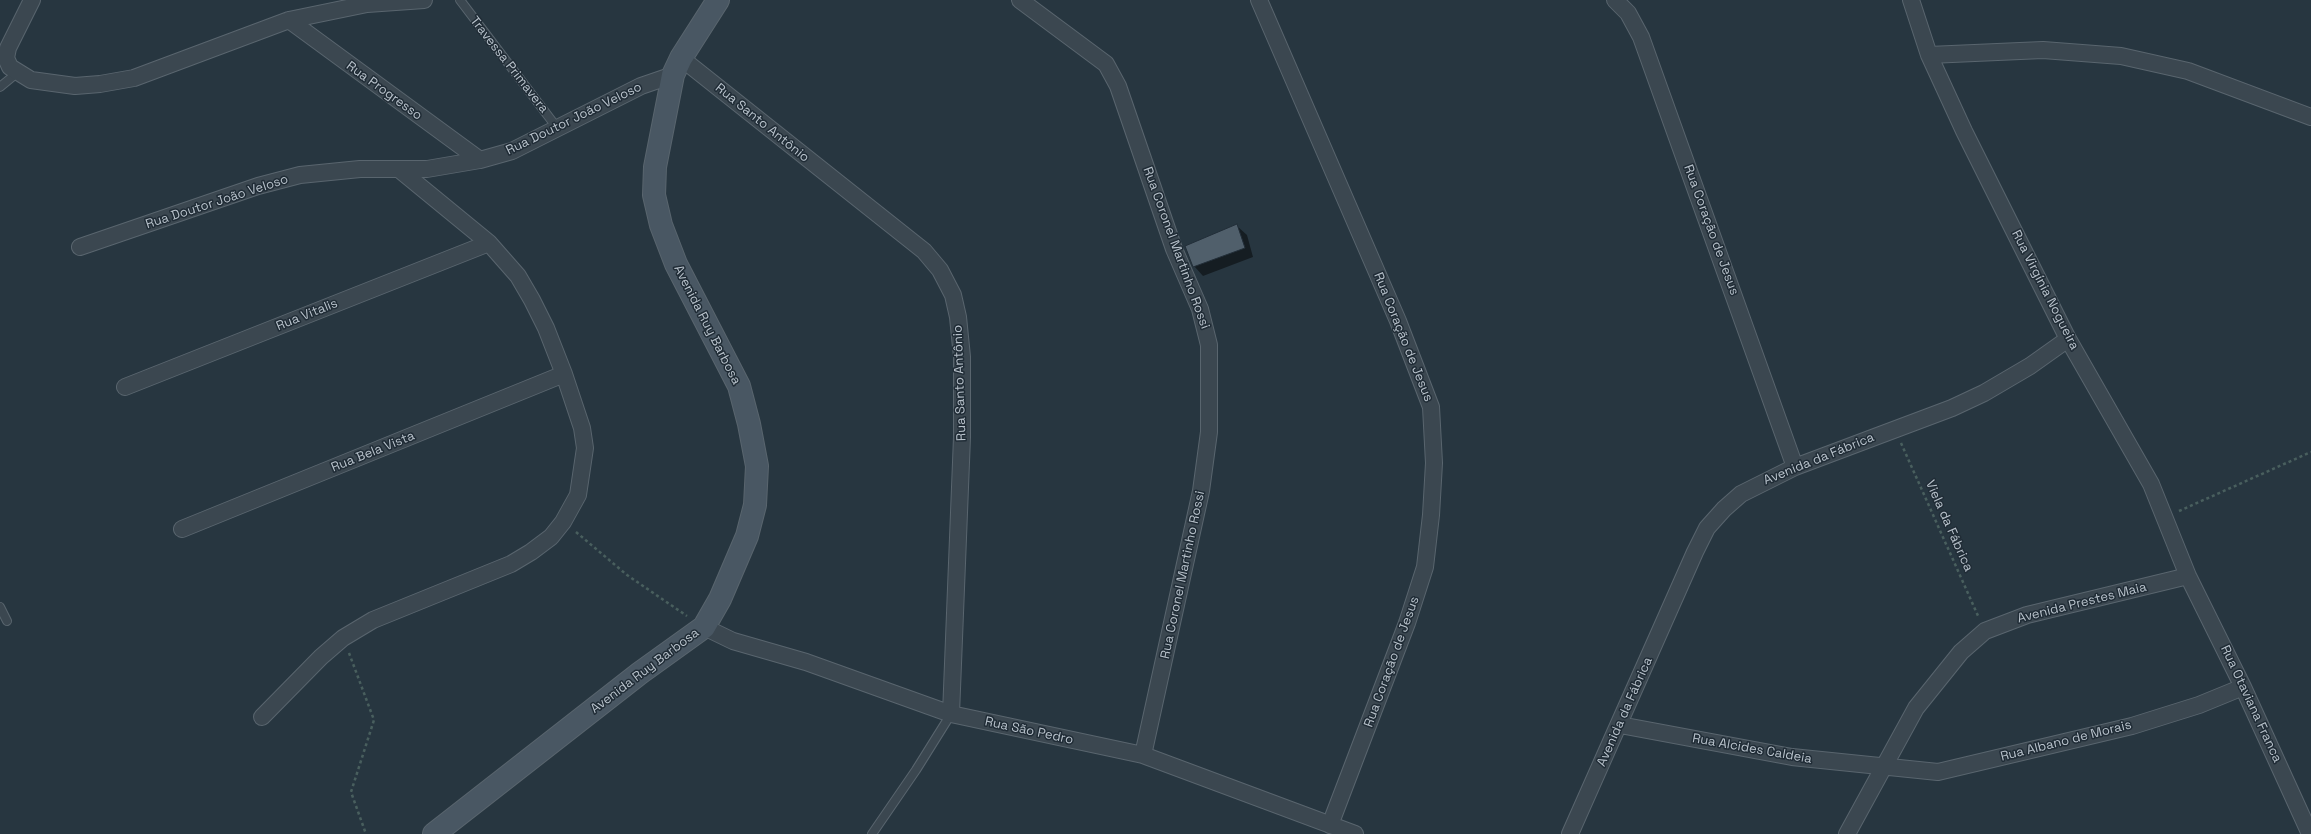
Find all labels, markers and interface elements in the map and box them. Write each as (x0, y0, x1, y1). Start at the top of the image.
street label: Travessa Primavera (466, 14, 552, 116)
street label: Rua Progresso (343, 58, 425, 124)
street label: Rua Doutor João Veloso (504, 79, 644, 159)
street label: Rua Santo Antônio (712, 80, 812, 166)
street label: Rua Coração de Jesus (1680, 163, 1742, 297)
street label: Rua Coronel Martinho Rossi (1139, 165, 1213, 331)
street label: Rua Doutor João Veloso (144, 172, 290, 232)
street label: Rua Virgínia Nogueira (2008, 227, 2082, 353)
street label: Avenida Ruy Barbosa (670, 263, 744, 387)
street label: Rua Coração de Jesus (1370, 270, 1436, 404)
street label: Rua Vitalis (274, 296, 340, 334)
street label: Rua Santo Antônio (950, 325, 970, 441)
street label: Rua Bela Vista (329, 428, 417, 476)
street label: Avenida da Fábrica (1761, 430, 1877, 488)
street label: Viela da Fábrica (1922, 478, 1976, 574)
street label: Rua Coronel Martinho Rossi (1158, 490, 1208, 660)
street label: Avenida Prestes Maia (2016, 579, 2148, 627)
street label: Rua Coração de Jesus (1361, 595, 1423, 729)
street label: Avenida Ruy Barbosa (588, 625, 702, 717)
street label: Rua Otaviana Franca (2217, 643, 2285, 765)
street label: Avenida da Fábrica (1594, 655, 1656, 769)
street label: Rua São Pedro (983, 714, 1075, 748)
street label: Rua Albano de Morais (1999, 717, 2133, 765)
street label: Rua Alcides Caldeia (1691, 731, 1813, 767)

